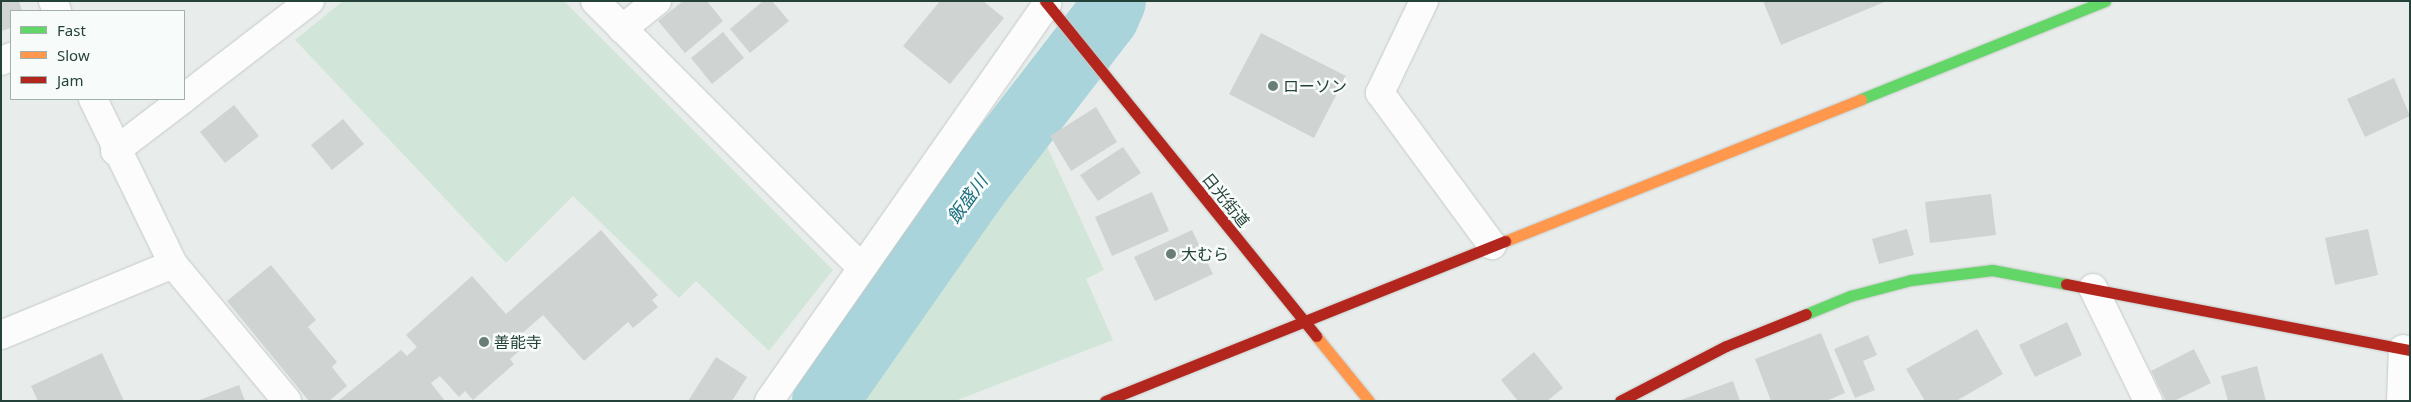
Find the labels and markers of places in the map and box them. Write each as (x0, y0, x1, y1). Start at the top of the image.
place label: ローソン (1283, 76, 1347, 96)
marker: ローソン (1267, 80, 1279, 92)
place label: 大むら (1181, 244, 1229, 264)
marker: 大むら (1165, 248, 1177, 260)
place label: 善能寺 (494, 332, 542, 352)
marker: 善能寺 (478, 336, 490, 348)

